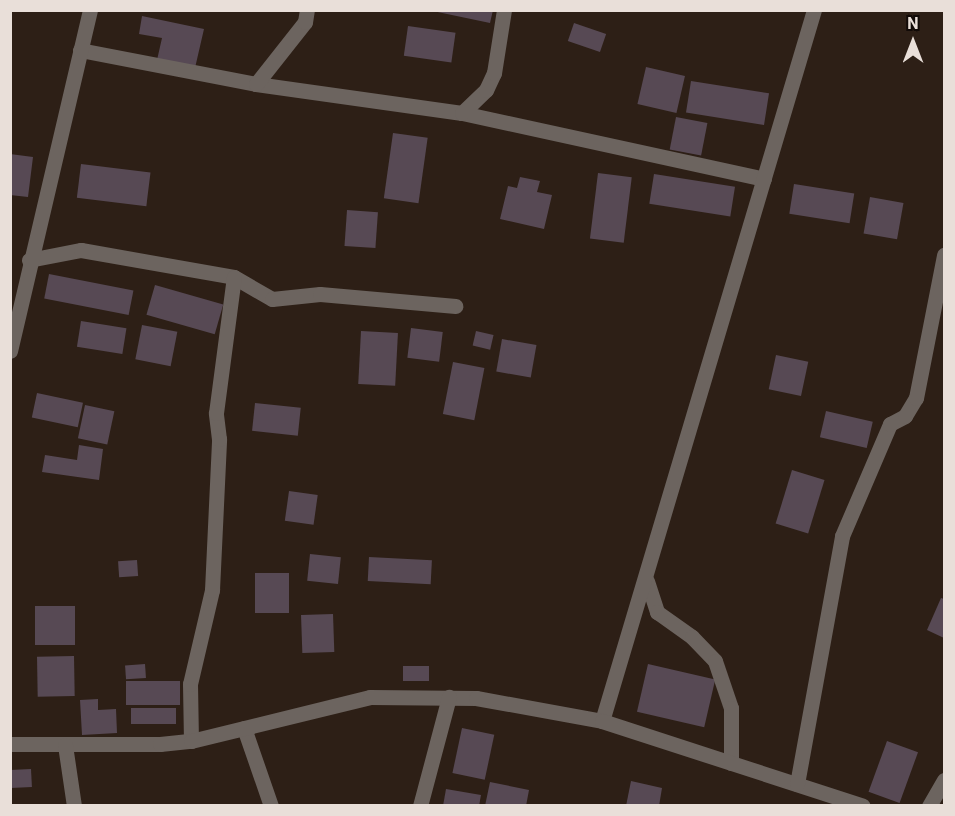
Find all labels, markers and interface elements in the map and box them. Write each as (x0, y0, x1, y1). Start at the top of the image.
north arrow (883, 12, 943, 72)
text: N (907, 14, 919, 33)

